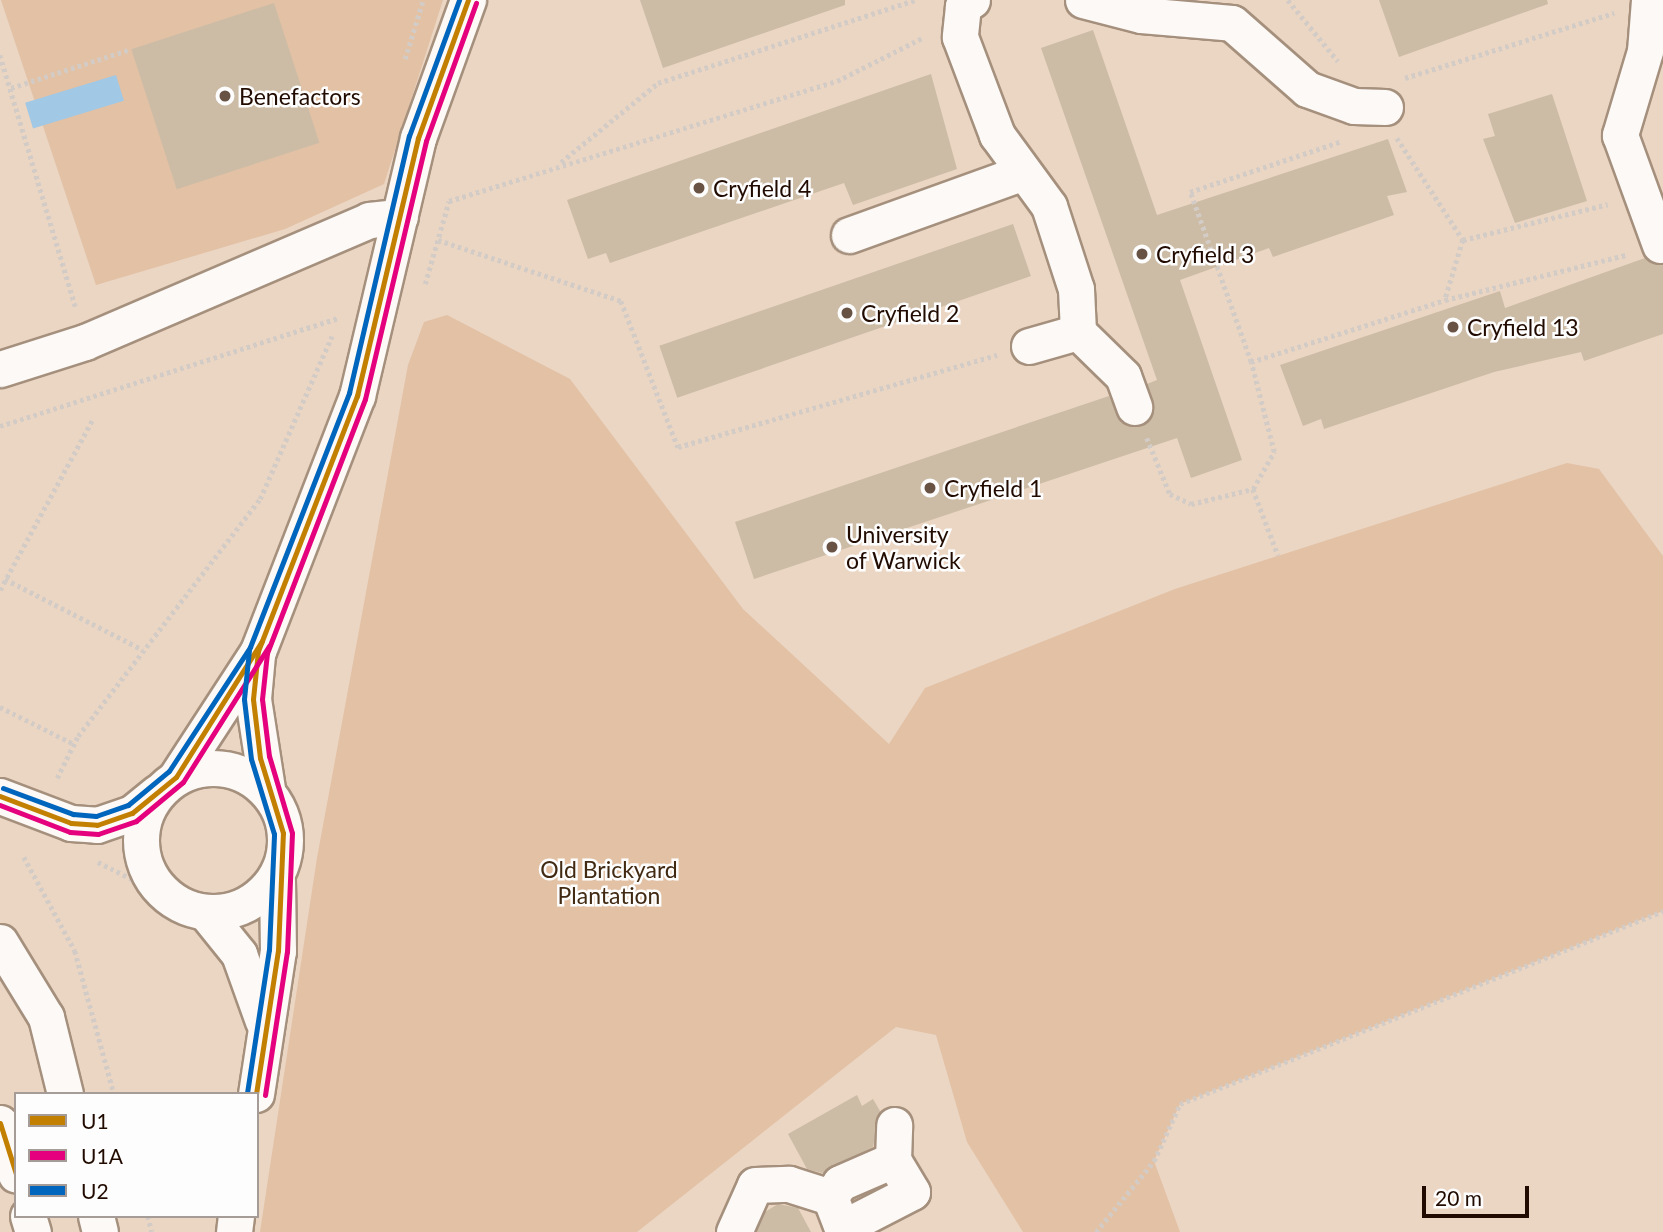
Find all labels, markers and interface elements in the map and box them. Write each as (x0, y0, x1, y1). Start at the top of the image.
place label: Benefactors (239, 82, 361, 110)
marker: Benefactors (217, 88, 233, 104)
place label: Cryfield 4 (713, 174, 811, 202)
marker: Cryfield 4 (691, 180, 707, 196)
place label: Cryfield 3 (1156, 240, 1254, 268)
marker: Cryfield 3 (1134, 246, 1150, 262)
place label: Cryfield 2 (861, 299, 959, 327)
marker: Cryfield 2 (839, 305, 855, 321)
place label: Cryfield 13 (1467, 313, 1579, 341)
marker: Cryfield 13 (1445, 319, 1461, 335)
place label: Cryfield 1 (944, 474, 1042, 502)
marker: Cryfield 1 (922, 480, 938, 496)
place label: University of Warwick (846, 520, 961, 574)
marker: University of Warwick (824, 539, 840, 555)
park label: Old Brickyard Plantation (540, 855, 678, 909)
legend (14, 1092, 259, 1218)
text: U1 (81, 1108, 109, 1133)
text: U1A (81, 1143, 123, 1168)
scale bar (1425, 1172, 1532, 1216)
text: U2 (81, 1178, 109, 1203)
text: 20 m (1435, 1185, 1482, 1210)

